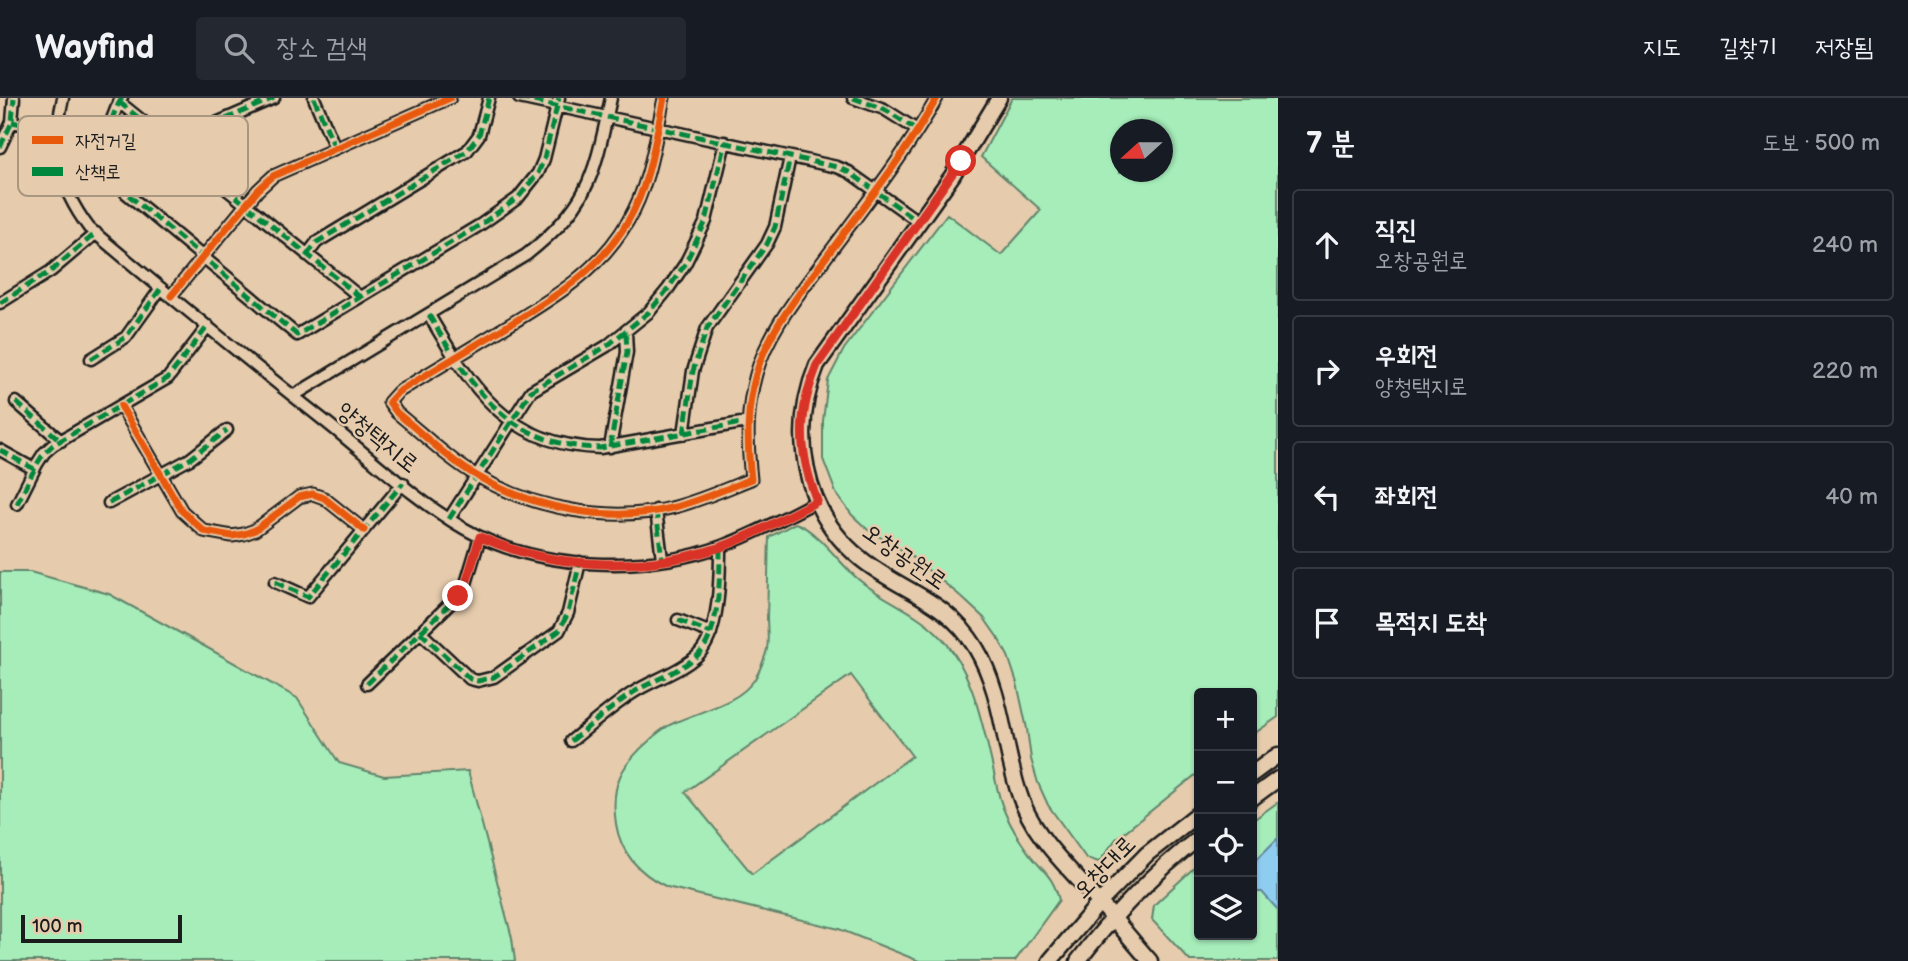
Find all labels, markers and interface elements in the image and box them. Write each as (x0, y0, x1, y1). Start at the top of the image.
search box (196, 17, 686, 80)
text: Wayfind (35, 28, 154, 68)
icon: search (220, 29, 258, 67)
text: 장소 검색 (276, 33, 367, 64)
text: 지도 (1643, 33, 1681, 62)
text: 길찾기 (1719, 33, 1777, 62)
text: 저장됨 (1815, 33, 1873, 62)
legend (18, 116, 248, 196)
north arrow (1110, 119, 1173, 182)
text: 7 분 (1306, 126, 1355, 162)
text: 도보 · 500 m (1763, 129, 1880, 157)
text: 자전거길 (75, 130, 136, 153)
route start (945, 145, 976, 176)
text: 산책로 (75, 161, 121, 184)
text: 직진 (1375, 215, 1417, 246)
icon: ahead (1308, 226, 1346, 264)
text: 240 m (1812, 231, 1878, 259)
text: 오창공원로 (1375, 247, 1468, 275)
text: 우회전 (1375, 341, 1438, 372)
icon: right (1308, 352, 1346, 390)
text: 220 m (1812, 357, 1878, 385)
text: 양청택지로 (1375, 373, 1468, 401)
street label: 양청택지로 (331, 396, 424, 479)
icon: left (1308, 478, 1346, 516)
text: 좌회전 (1375, 482, 1438, 513)
text: 40 m (1825, 483, 1878, 511)
street label: 오창공원로 (857, 517, 953, 596)
route end (442, 580, 473, 611)
icon: arrive (1308, 604, 1346, 642)
text: 목적지 도착 (1375, 608, 1487, 639)
map controls (1194, 688, 1257, 940)
button: + (1194, 688, 1257, 751)
button: − (1194, 751, 1257, 814)
button: locate (1194, 814, 1257, 877)
street label: 오창대로 (1067, 829, 1142, 905)
button: layers (1194, 877, 1257, 940)
scale bar (21, 912, 182, 944)
text: 100 m (32, 915, 83, 938)

